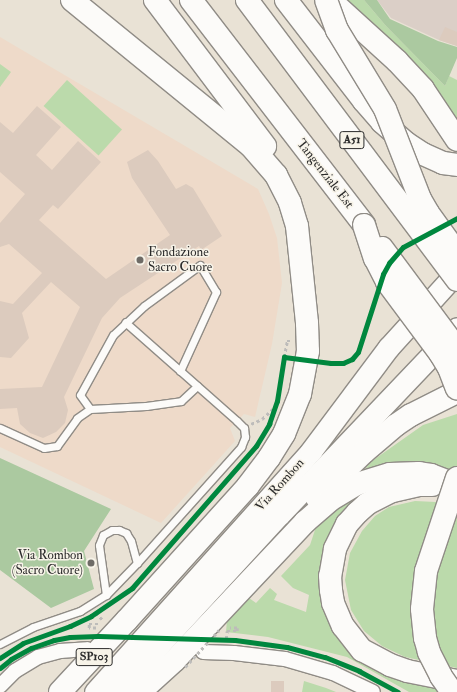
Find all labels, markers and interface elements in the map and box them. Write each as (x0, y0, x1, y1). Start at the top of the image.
road number: A51 (339, 130, 365, 150)
street label: Tangenziale Est (293, 136, 357, 212)
place label: Fondazione Sacro Cuore (148, 245, 212, 276)
marker: Fondazione Sacro Cuore (135, 255, 145, 265)
street label: Via Rombon (252, 455, 308, 515)
place label: Via Rombon (Sacro Cuore) (12, 548, 83, 579)
marker: Via Rombon (Sacro Cuore) (86, 558, 96, 568)
road number: SP103 (75, 647, 113, 667)

